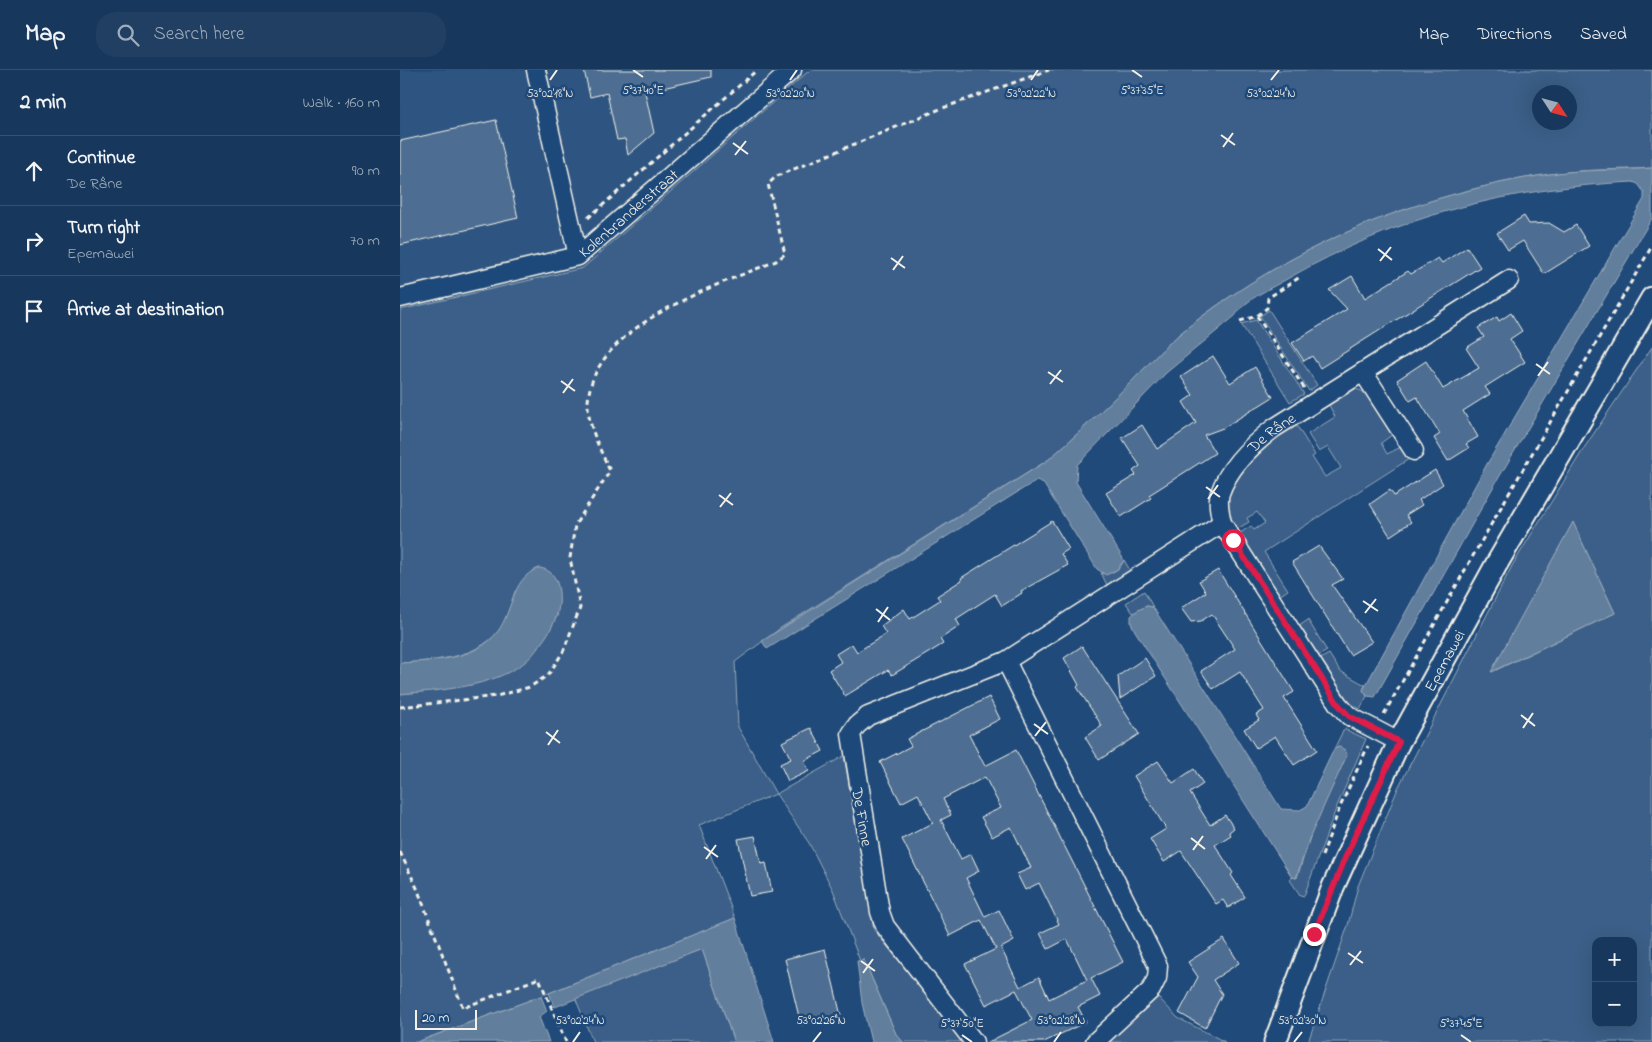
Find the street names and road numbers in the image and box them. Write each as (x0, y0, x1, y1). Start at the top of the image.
street label: Kolenbranderstraat (574, 163, 685, 264)
street label: De Râne (1242, 407, 1302, 460)
street label: Epemawei (1419, 626, 1472, 696)
street label: De Finne (844, 785, 878, 849)

